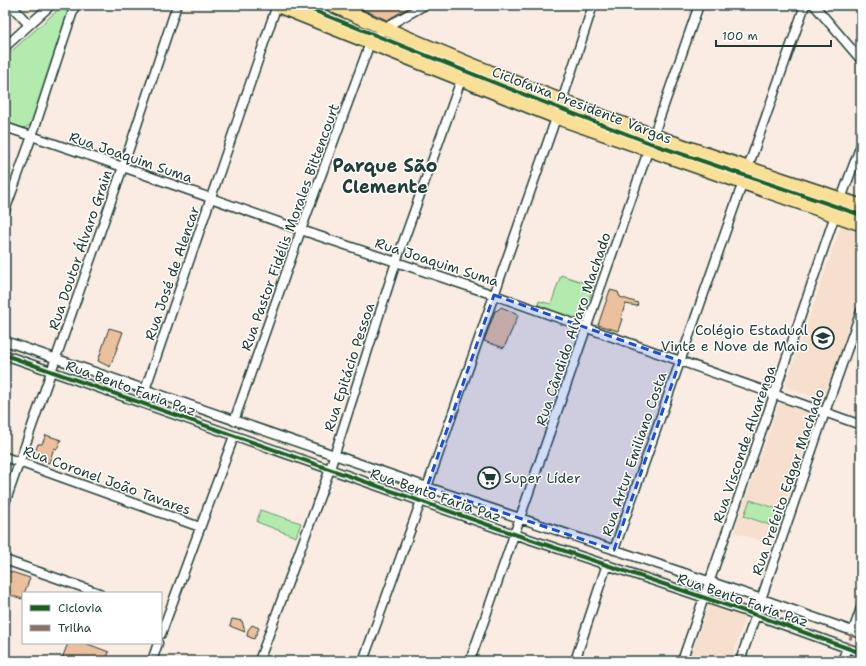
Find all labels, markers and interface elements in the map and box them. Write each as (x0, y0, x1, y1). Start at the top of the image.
scale bar (716, 22, 831, 48)
text: 100 m (722, 28, 758, 44)
street label: Ciclofaixa Presidente Vargas (489, 62, 675, 148)
street label: Rua Pastor Fidélis Morales Bittencourt (237, 101, 343, 353)
street label: Rua Joaquim Suma (67, 127, 195, 187)
district label: Parque São Clemente (332, 154, 438, 199)
street label: Rua Doutor Álvaro Grain (44, 167, 116, 332)
street label: Rua José de Alencar (141, 203, 204, 342)
street label: Rua Cândido Alvaro Machado (531, 230, 615, 428)
street label: Rua Joaquim Suma (373, 233, 501, 291)
street label: Rua Epitácio Pessoa (320, 300, 378, 434)
place label: Colégio Estadual Vinte e Nove de Maio (661, 321, 809, 355)
school or university icon: Colégio Estadual Vinte e Nove de Maio (810, 325, 836, 351)
street label: Rua Bento Faria Paz (63, 356, 199, 420)
street label: Rua Visconde Alvarenga (709, 363, 779, 525)
street label: Rua Artur Emiliano Costa (597, 369, 671, 538)
street label: Rua Prefeito Edgar Machado (748, 386, 828, 578)
street label: Rua Coronel João Tavares (21, 441, 193, 519)
street label: Rua Bento Faria Paz (368, 464, 504, 526)
supermarket icon: Super Líder (476, 465, 502, 491)
place label: Super Líder (504, 469, 581, 487)
street label: Rua Bento Faria Paz (675, 569, 811, 631)
legend (22, 592, 162, 644)
text: Ciclovia (58, 600, 102, 616)
text: Trilha (58, 620, 92, 636)

